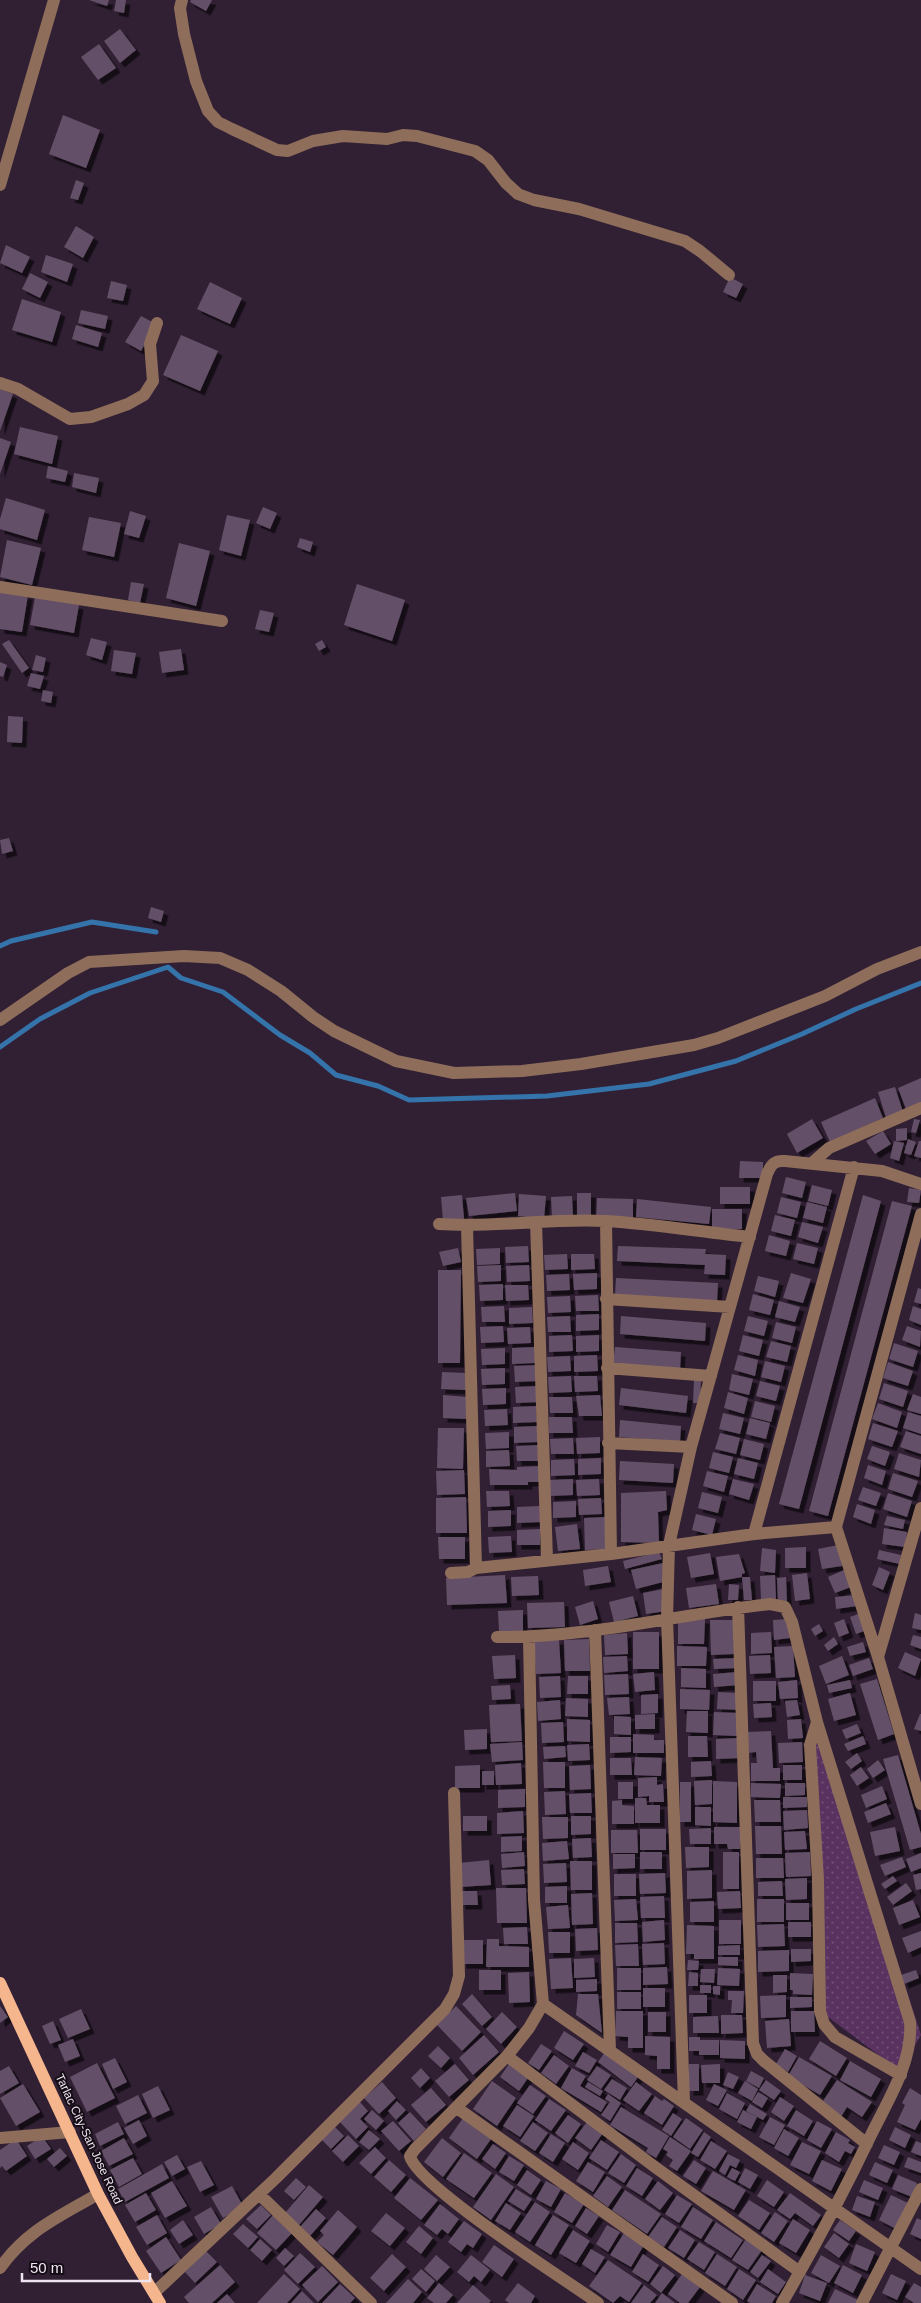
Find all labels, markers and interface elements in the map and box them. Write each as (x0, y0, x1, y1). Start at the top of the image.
street label: Tarlac City-San Jose Road (53, 2072, 125, 2206)
scale bar (22, 2250, 150, 2282)
text: 50 m (30, 2259, 63, 2276)

